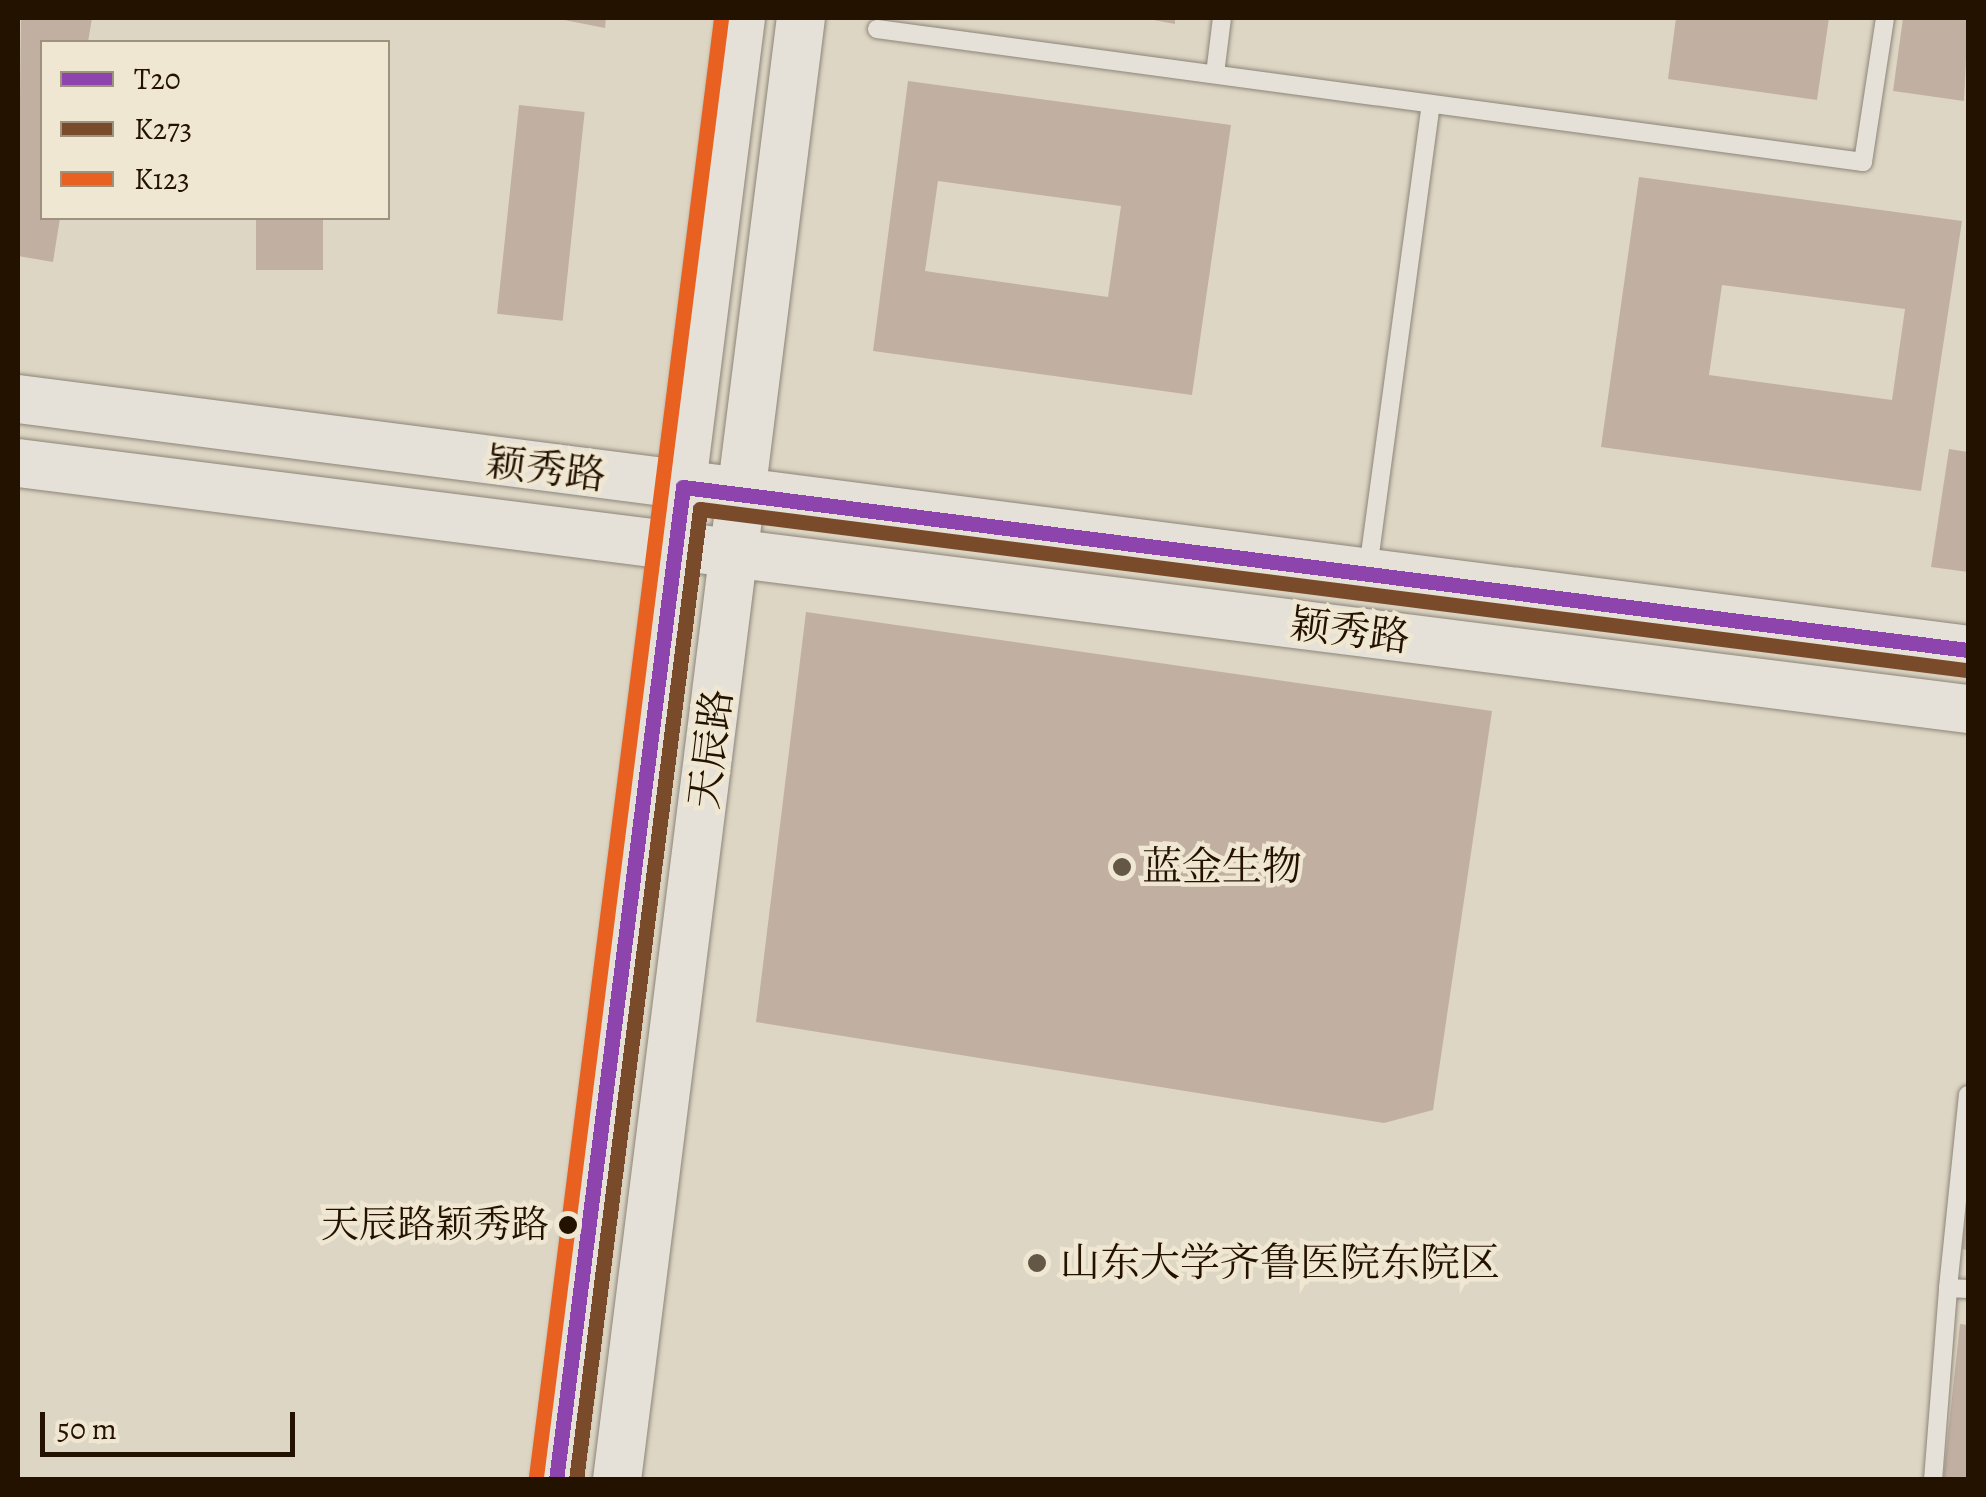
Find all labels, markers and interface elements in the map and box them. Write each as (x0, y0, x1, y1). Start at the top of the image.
legend (40, 40, 390, 220)
text: T20 (134, 59, 181, 99)
text: K273 (134, 109, 192, 149)
text: K123 (134, 159, 190, 199)
street label: 颖秀路 (484, 438, 608, 500)
street label: 颖秀路 (1288, 600, 1412, 662)
street label: 天辰路 (680, 687, 742, 811)
place label: 蓝金生物 (1142, 843, 1302, 891)
marker: 蓝金生物 (1111, 856, 1133, 878)
place label: 天辰路颖秀路 (321, 1202, 549, 1248)
marker: 天辰路颖秀路 (558, 1215, 578, 1235)
place label: 山东大学齐鲁医院东院区 (1060, 1239, 1500, 1287)
marker: 山东大学齐鲁医院东院区 (1024, 1250, 1050, 1276)
scale bar (45, 1392, 300, 1454)
text: 50 m (57, 1409, 117, 1449)

